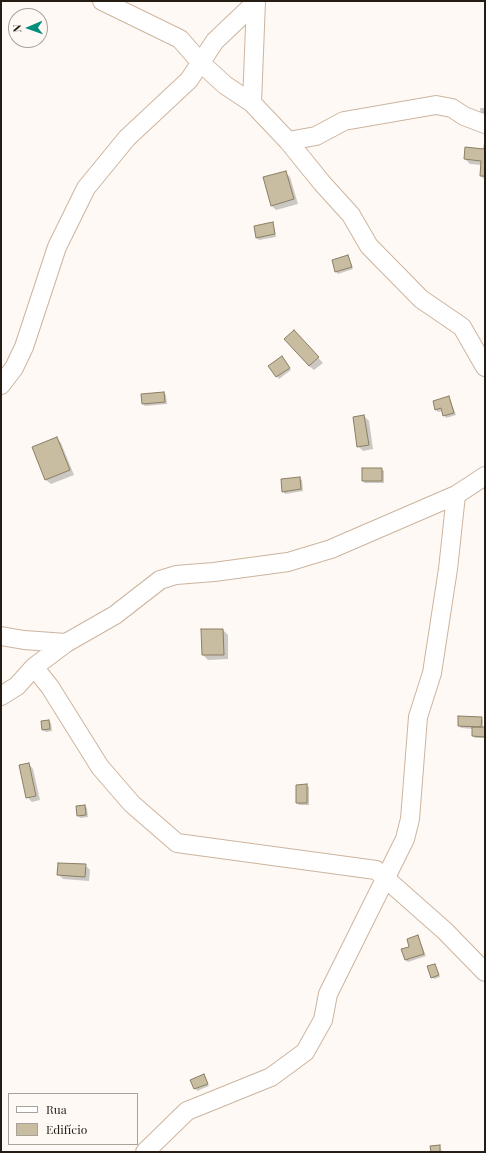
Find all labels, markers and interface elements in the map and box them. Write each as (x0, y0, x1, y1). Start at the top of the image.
north arrow (8, 8, 48, 48)
text: N (9, 24, 24, 33)
legend (8, 1093, 138, 1145)
text: Rua (46, 1101, 67, 1117)
text: Edifício (46, 1121, 87, 1137)

